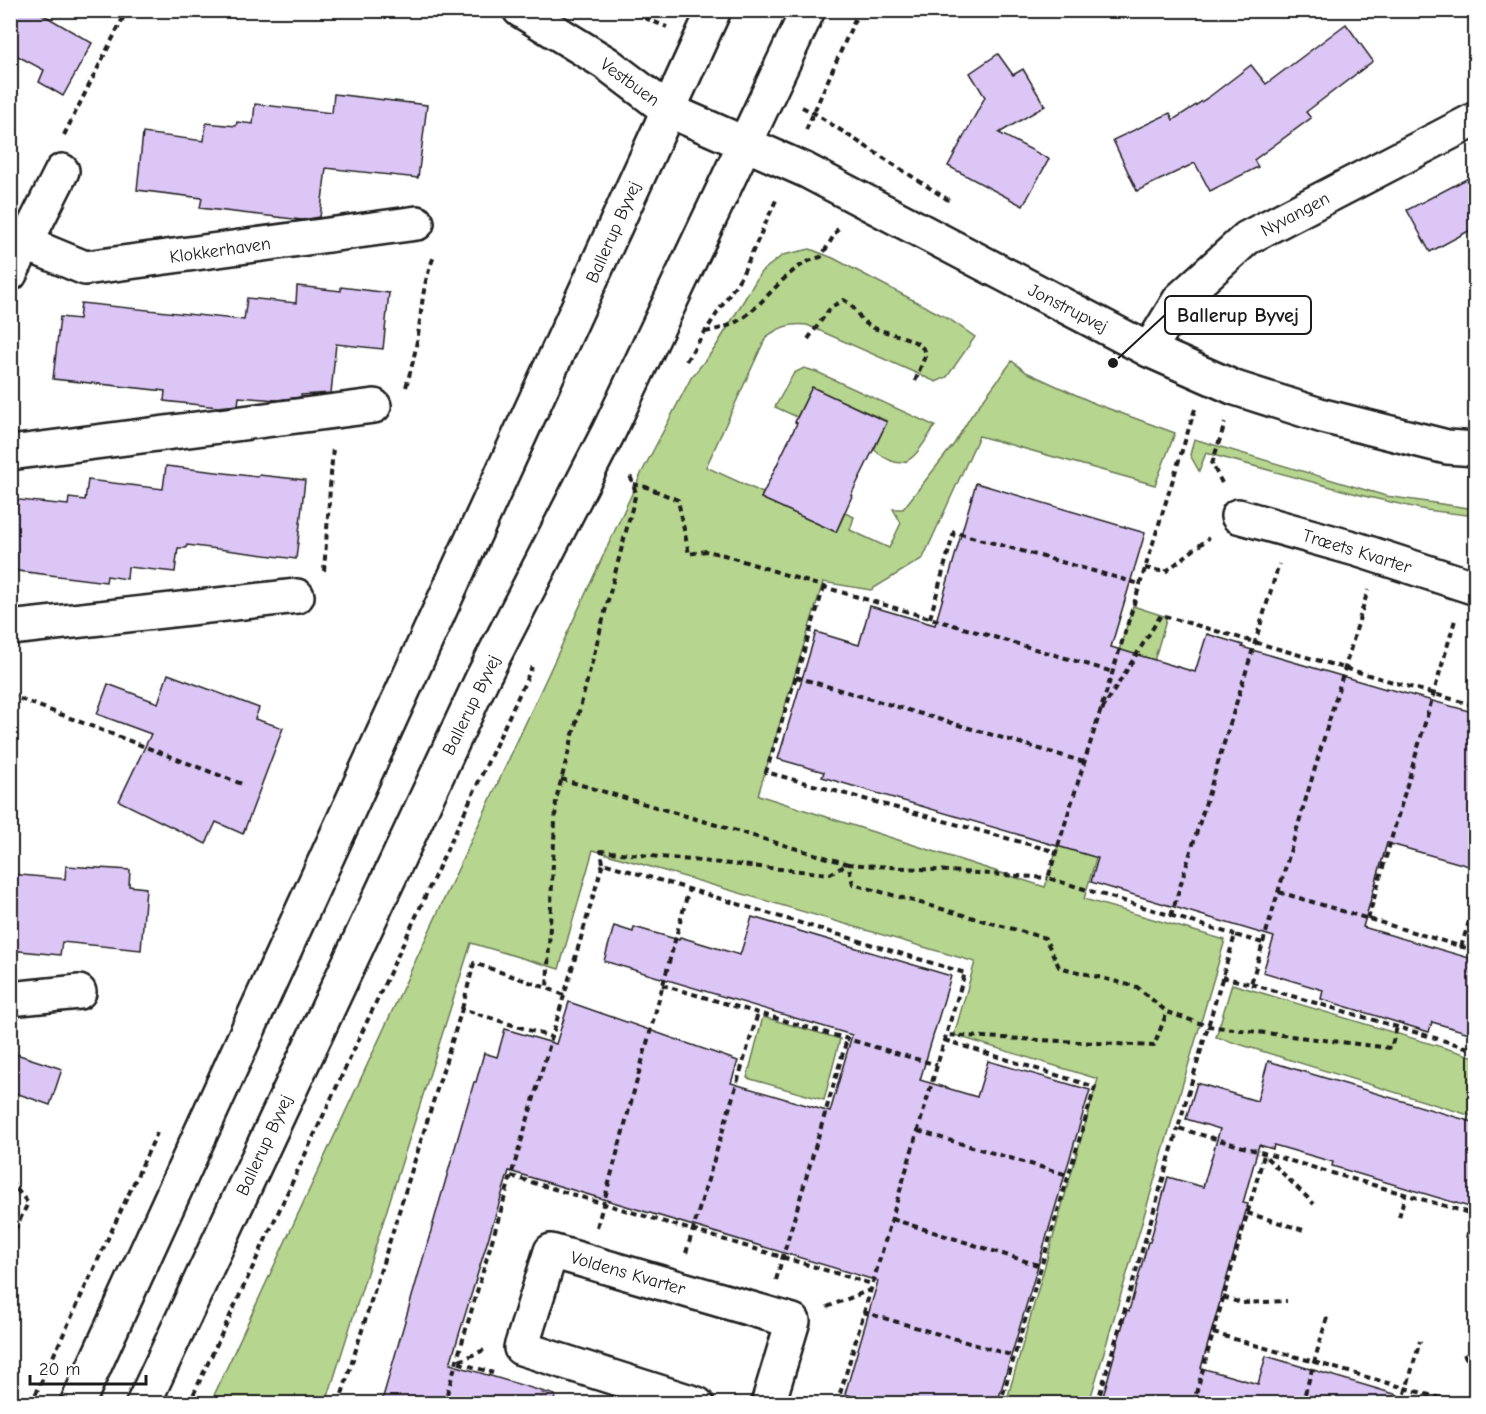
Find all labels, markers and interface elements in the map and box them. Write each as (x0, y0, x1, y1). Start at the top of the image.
street label: Vestbuen (596, 54, 663, 111)
street label: Ballerup Byvej (582, 178, 645, 286)
street label: Nyvangen (1257, 188, 1333, 241)
street label: Klokkerhaven (168, 233, 272, 268)
street label: Jonstrupvej (1024, 279, 1111, 337)
callout: Ballerup Byvej (1165, 296, 1311, 334)
text: Ballerup Byvej (1177, 304, 1299, 327)
street label: Træets Kvarter (1300, 525, 1415, 578)
street label: Ballerup Byvej (438, 652, 505, 759)
street label: Ballerup Byvej (232, 1091, 297, 1199)
street label: Voldens Kvarter (568, 1247, 689, 1300)
scale bar (30, 1348, 146, 1386)
text: 20 m (39, 1359, 80, 1380)

